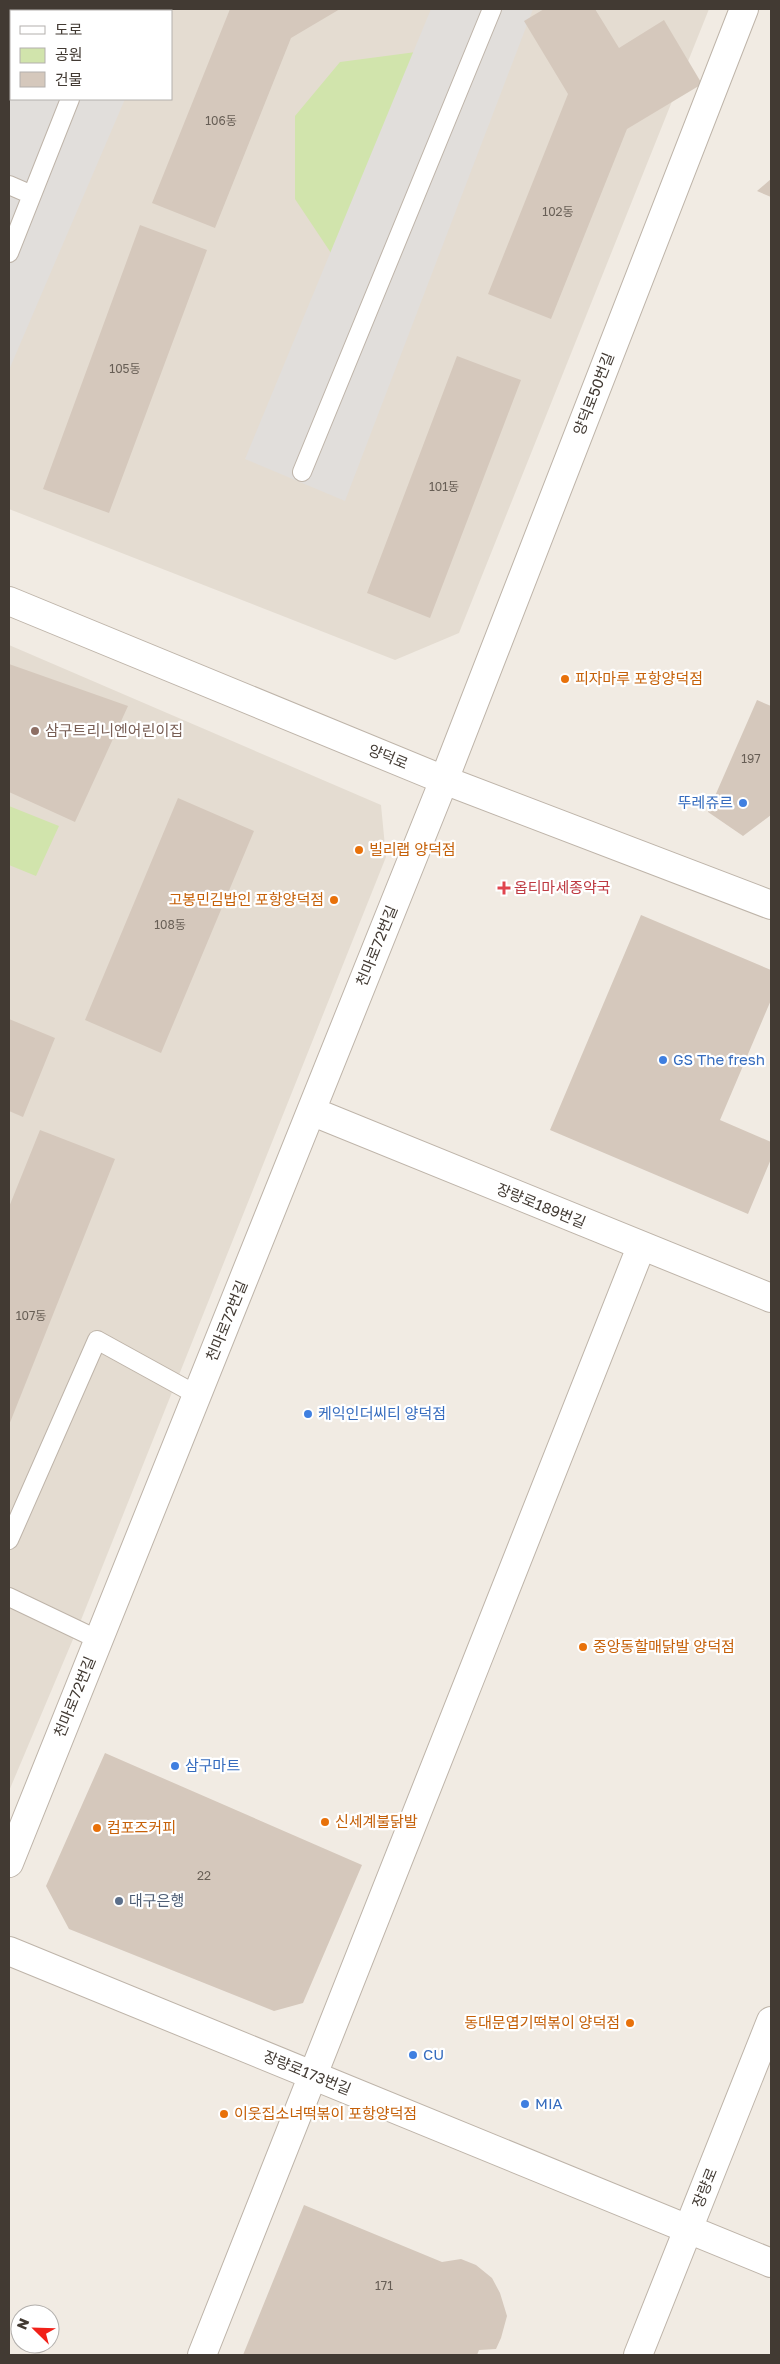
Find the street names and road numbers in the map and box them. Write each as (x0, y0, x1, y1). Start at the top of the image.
street label: 양덕로50번길 (569, 350, 617, 437)
street label: 양덕로 (366, 740, 411, 772)
street label: 천마로72번길 (352, 903, 400, 989)
street label: 장량로189번길 (494, 1179, 589, 1231)
street label: 천마로72번길 (202, 1278, 250, 1364)
street label: 천마로72번길 (50, 1654, 98, 1740)
street label: 장량로173번길 (261, 2046, 354, 2098)
street label: 장량로 (688, 2165, 720, 2210)

